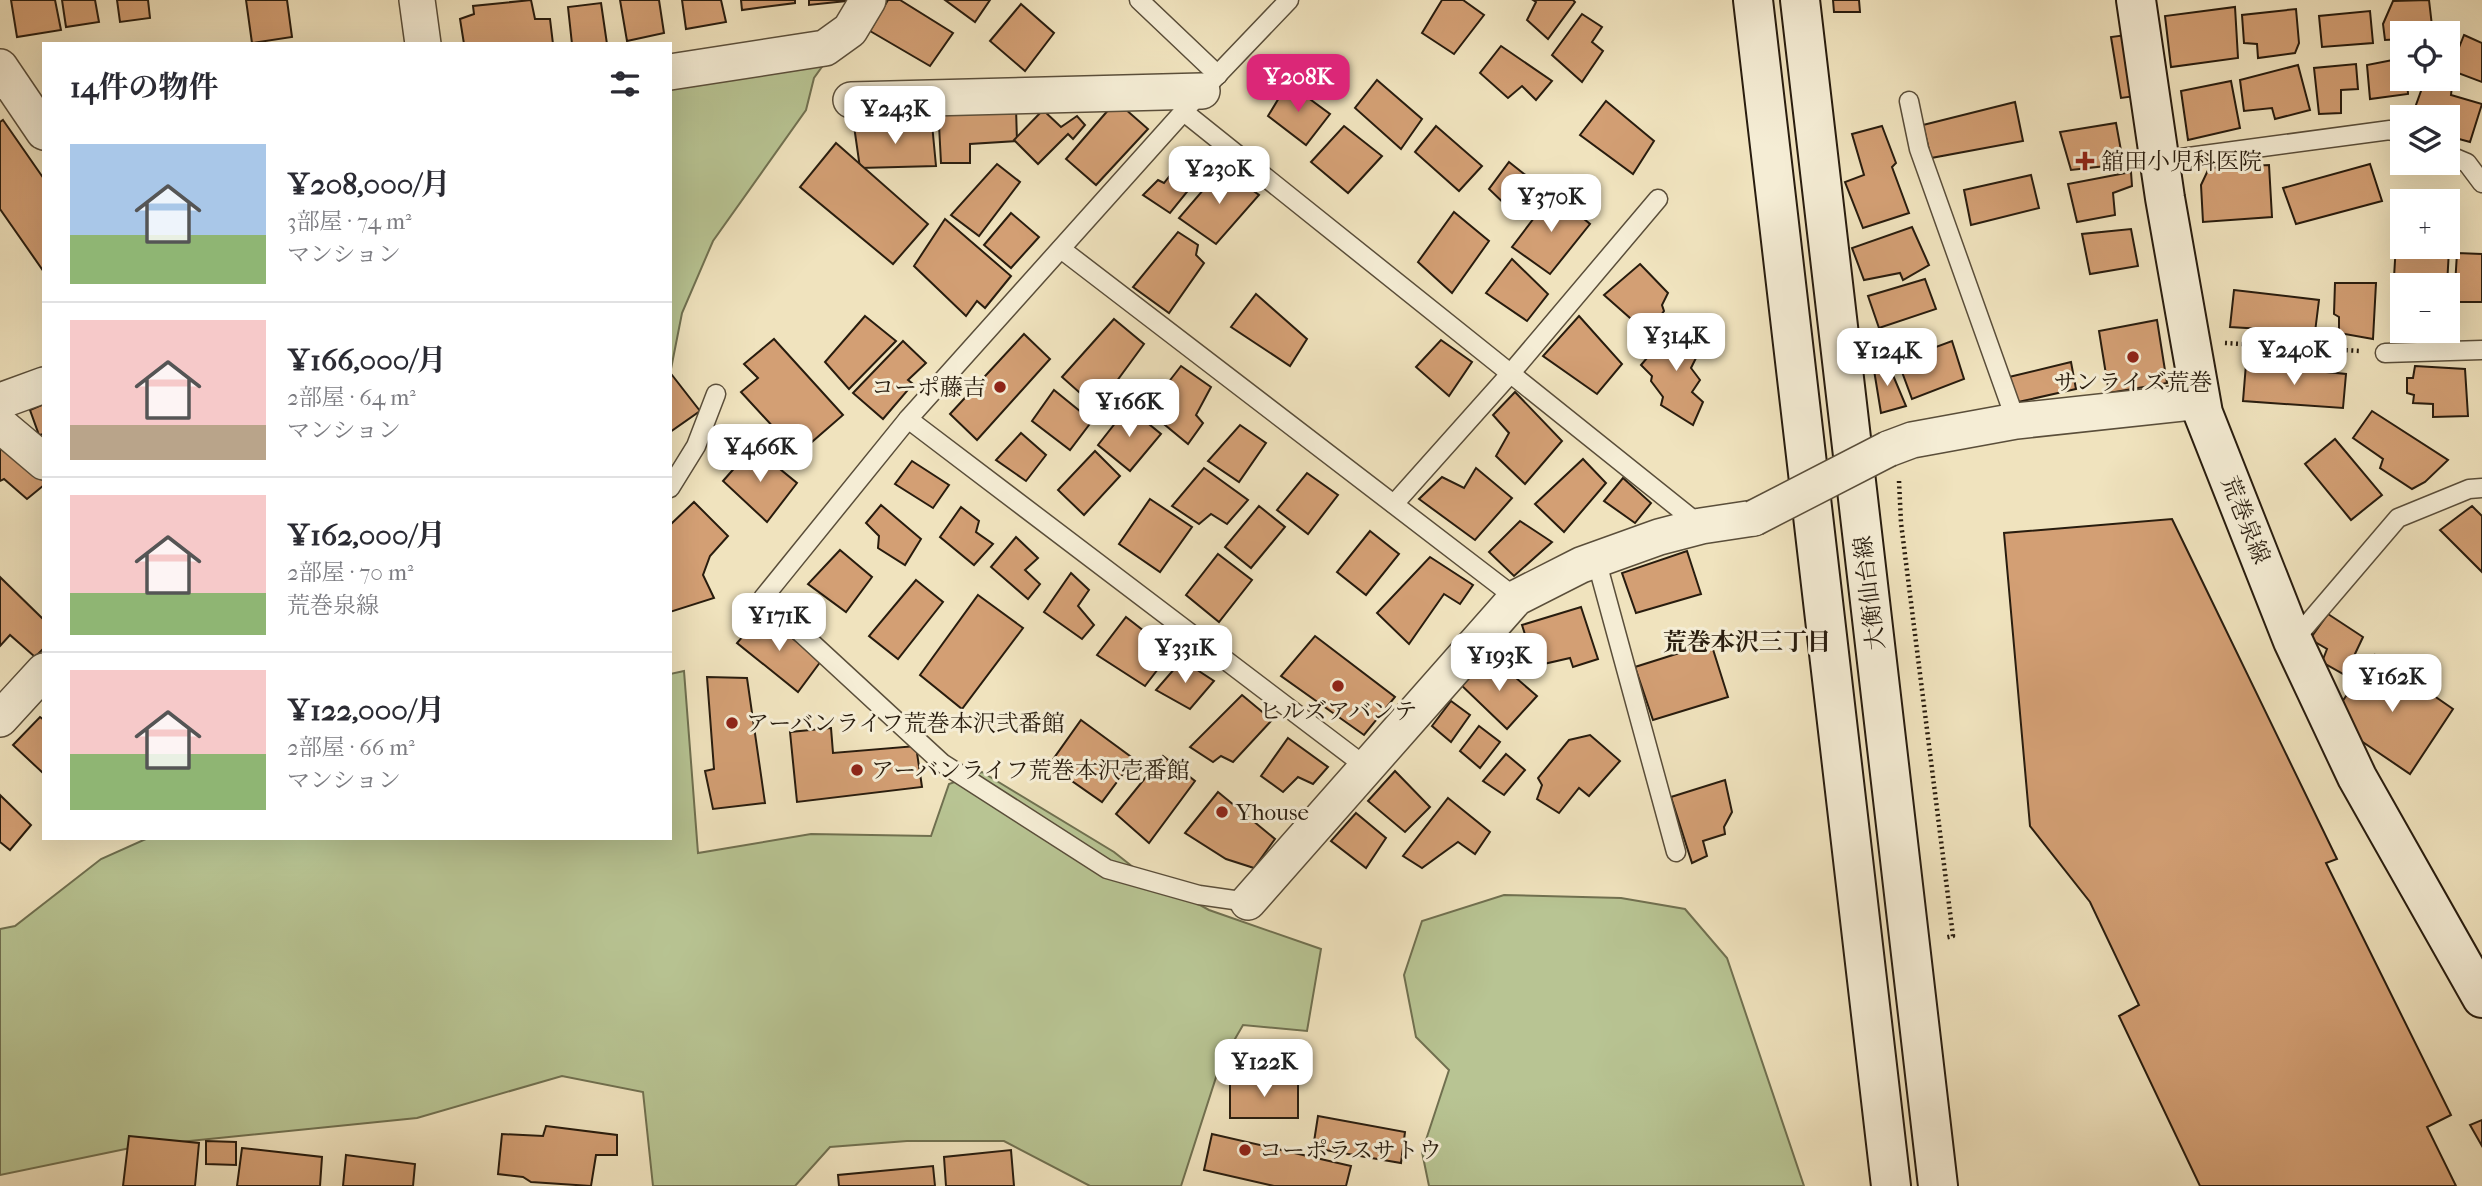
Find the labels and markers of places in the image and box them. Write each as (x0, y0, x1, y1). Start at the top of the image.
pin: ¥208K (1249, 54, 1347, 114)
pin: ¥243K (846, 86, 944, 146)
pin: ¥230K (1170, 146, 1268, 206)
place label: 舘田小児科医院 (2101, 148, 2262, 175)
marker: 舘田小児科医院 (2075, 151, 2095, 171)
pin: ¥370K (1502, 174, 1600, 234)
pin: ¥314K (1627, 314, 1725, 373)
pin: ¥124K (1838, 328, 1936, 388)
pin: ¥240K (2245, 328, 2343, 387)
marker: サンライズ荒巻 (2125, 349, 2141, 365)
place label: サンライズ荒巻 (2054, 369, 2212, 396)
place label: コーポ藤吉 (871, 374, 986, 401)
marker: コーポ藤吉 (992, 379, 1008, 395)
pin: ¥166K (1080, 380, 1178, 439)
pin: ¥466K (711, 424, 809, 484)
pin: ¥171K (730, 594, 828, 653)
pin: ¥331K (1136, 626, 1234, 685)
pin: ¥193K (1450, 634, 1548, 693)
pin: ¥162K (2343, 654, 2441, 714)
marker: ヒルズアバンテ (1330, 678, 1346, 694)
place label: ヒルズアバンテ (1259, 698, 1417, 725)
place label: アーバンライフ荒巻本沢弐番館 (746, 710, 1065, 737)
marker: アーバンライフ荒巻本沢弐番館 (724, 715, 740, 731)
place label: アーバンライフ荒巻本沢壱番館 (871, 757, 1190, 784)
marker: アーバンライフ荒巻本沢壱番館 (849, 762, 865, 778)
place label: Yhouse (1235, 799, 1309, 826)
marker: Yhouse (1214, 804, 1230, 820)
pin: ¥122K (1215, 1040, 1313, 1099)
place label: コーポラスサトウ (1259, 1137, 1442, 1164)
marker: コーポラスサトウ (1237, 1142, 1253, 1158)

